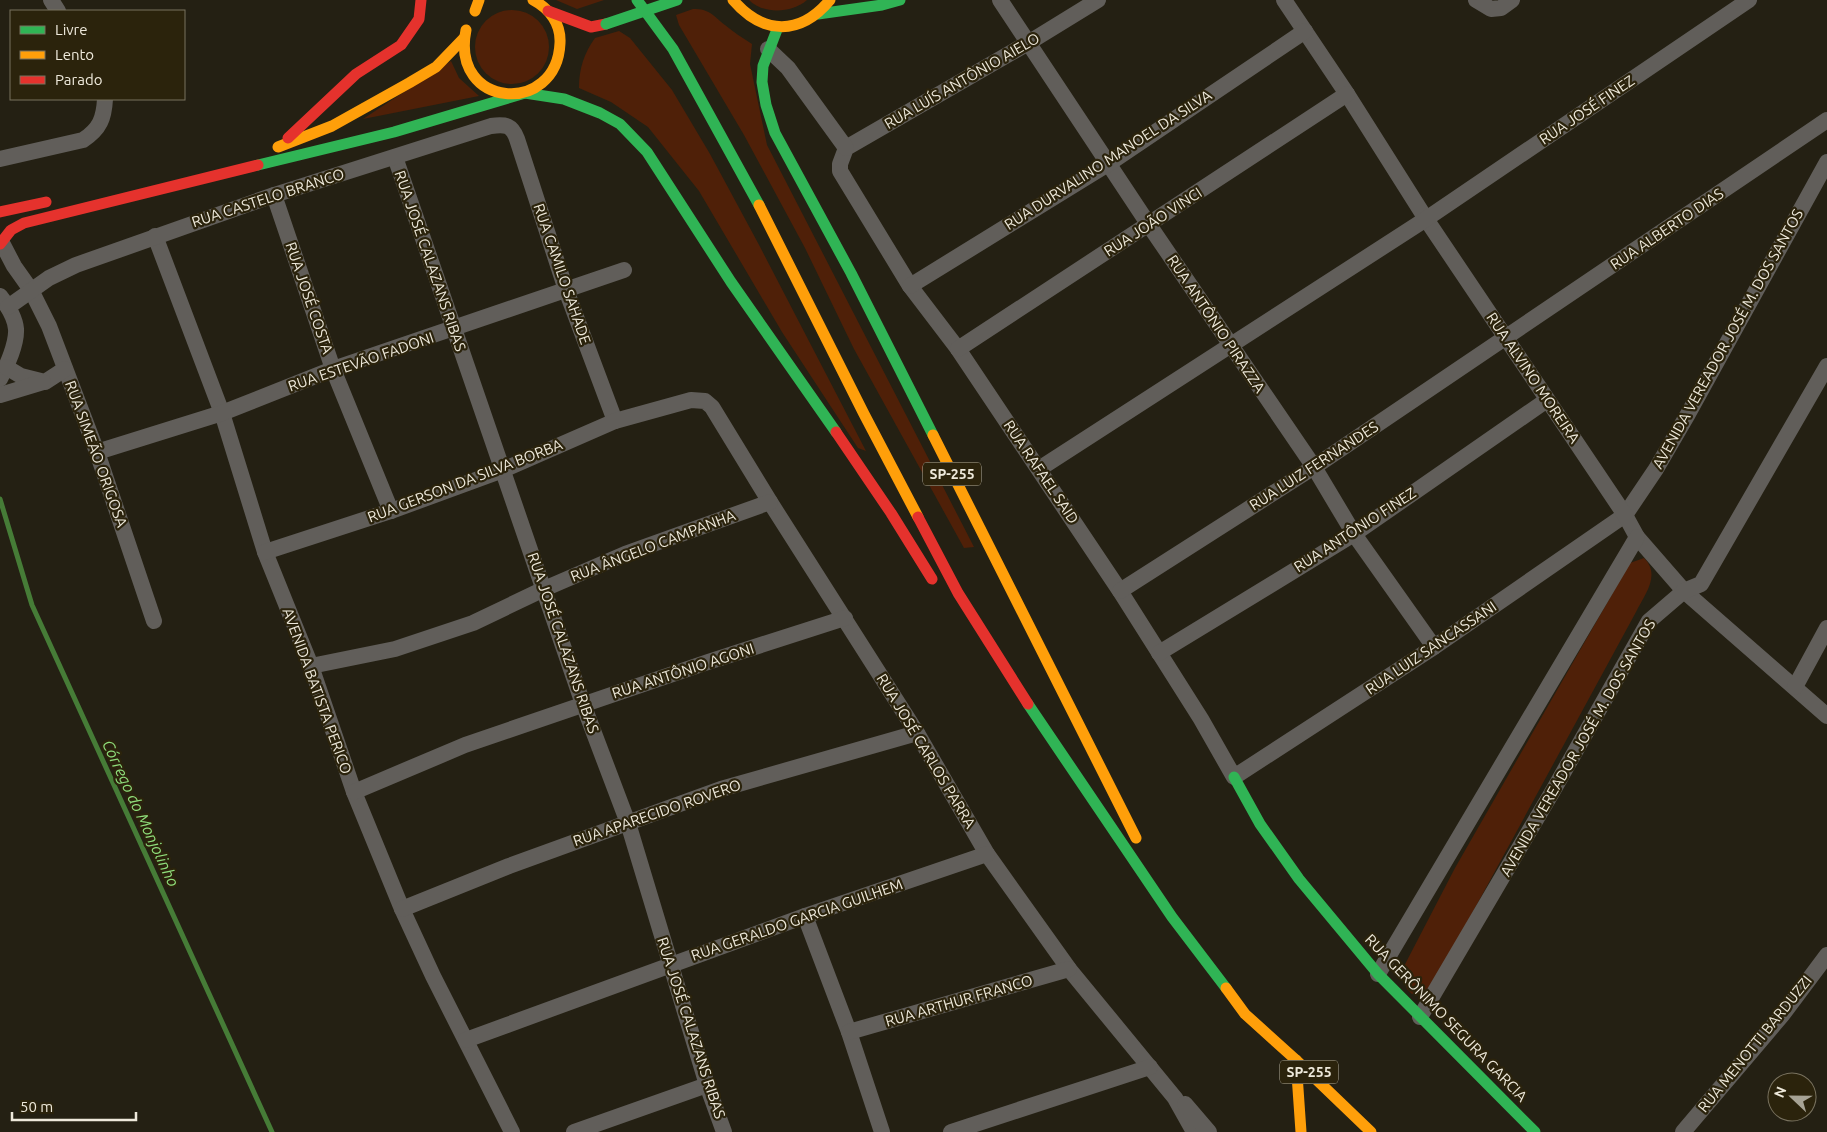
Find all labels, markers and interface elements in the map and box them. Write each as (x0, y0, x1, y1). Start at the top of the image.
legend (10, 10, 185, 100)
text: Livre (55, 21, 88, 38)
street label: RUA LUÍS ANTÔNIO AIELO (881, 29, 1042, 132)
text: Lento (55, 46, 94, 63)
text: Parado (55, 71, 102, 88)
street label: RUA JOSÉ FINEZ (1536, 72, 1637, 148)
street label: RUA DURVALINO MANOEL DA SILVA (1001, 86, 1215, 233)
street label: RUA CASTELO BRANCO (189, 165, 346, 230)
street label: RUA JOSÉ CALAZANS RIBAS (392, 168, 469, 354)
street label: RUA JOÃO VINCI (1101, 184, 1205, 260)
street label: RUA ALBERTO DIAS (1607, 184, 1727, 273)
street label: RUA CAMILO SAHADE (530, 201, 595, 347)
street label: AVENIDA VEREADOR JOSÉ M. DOS SANTOS (1649, 206, 1806, 472)
street label: RUA JOSÉ COSTA (282, 240, 337, 356)
street label: RUA ANTÔNIO PIRAZZA (1164, 252, 1269, 396)
street label: RUA ALVINO MOREIRA (1483, 309, 1584, 446)
street label: RUA ESTEVÃO FADONI (286, 329, 436, 394)
street label: RUA SIMEÃO ORIGOSA (62, 378, 131, 530)
street label: RUA RAFAEL SAID (1001, 417, 1082, 527)
street label: RUA LUIZ FERNANDES (1246, 418, 1381, 514)
street label: RUA GERSON DA SILVA BORBA (365, 435, 565, 526)
road number: SP-255 (923, 462, 981, 486)
street label: RUA ANTÔNIO FINEZ (1291, 484, 1419, 575)
street label: RUA ÂNGELO CAMPANHA (568, 506, 738, 585)
street label: RUA JOSÉ CALAZANS RIBAS (525, 550, 602, 736)
street label: RUA LUIZ SANCASSANI (1362, 597, 1499, 698)
street label: AVENIDA BATISTA PERICO (279, 605, 355, 776)
street label: AVENIDA VEREADOR JOSÉ M. DOS SANTOS (1497, 616, 1659, 879)
street label: RUA ANTÔNIO AGONI (610, 640, 756, 702)
street label: RUA JOSÉ CARLOS PARRA (874, 670, 979, 831)
water label: Córrego do Monjolinho (99, 737, 183, 889)
street label: RUA APARECIDO ROVERO (571, 776, 743, 849)
street label: RUA GERALDO GARCIA GUILHEM (689, 875, 905, 964)
street label: RUA GERÔNIMO SEGURA GARCIA (1362, 931, 1531, 1105)
street label: RUA JOSÉ CALAZANS RIBAS (654, 935, 729, 1121)
street label: RUA ARTHUR FRANCO (883, 971, 1034, 1030)
street label: RUA MENOTTI BARDUZZI (1694, 972, 1816, 1116)
road number: SP-255 (1280, 1060, 1338, 1084)
north arrow (1767, 1072, 1817, 1122)
scale bar (12, 1090, 136, 1122)
text: 50 m (20, 1098, 53, 1115)

